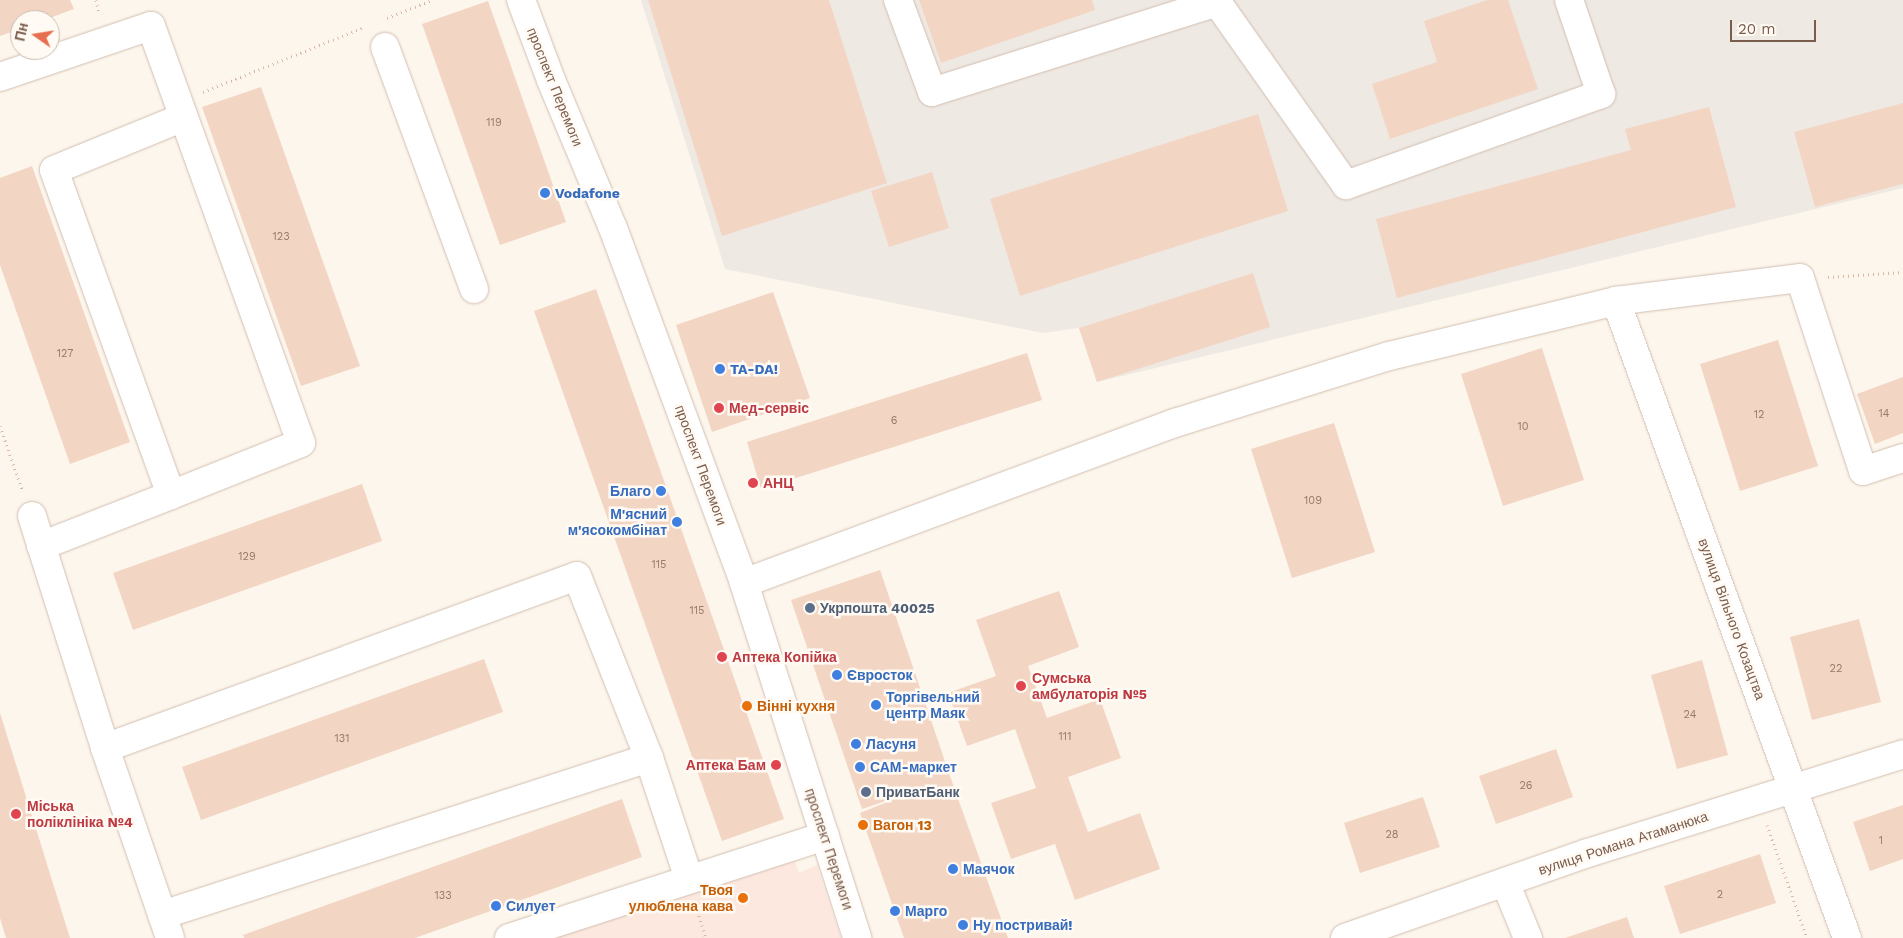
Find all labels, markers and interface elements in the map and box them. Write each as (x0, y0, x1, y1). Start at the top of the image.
north arrow (10, 10, 60, 60)
scale bar (1733, 10, 1819, 42)
text: 20 m (1738, 20, 1776, 38)
text: Пн (11, 21, 31, 43)
street label: проспект Перемоги (523, 25, 587, 149)
house number: 119 (486, 116, 502, 130)
place label: Vodafone (555, 185, 620, 201)
marker: Vodafone (539, 187, 551, 199)
house number: 123 (272, 230, 290, 244)
house number: 127 (57, 347, 73, 361)
place label: TA-DA! (730, 361, 778, 377)
marker: TA-DA! (714, 363, 726, 375)
place label: Мед-сервіс (729, 400, 809, 416)
marker: Мед-сервіс (713, 402, 725, 414)
street label: проспект Перемоги (671, 403, 731, 527)
house number: 14 (1878, 407, 1890, 421)
house number: 12 (1754, 408, 1764, 422)
house number: 6 (891, 414, 897, 428)
house number: 10 (1517, 420, 1529, 434)
place label: АНЦ (763, 475, 793, 491)
marker: АНЦ (747, 477, 759, 489)
place label: Благо (610, 483, 651, 499)
marker: Благо (655, 485, 667, 497)
house number: 109 (1304, 494, 1322, 508)
place label: М'ясний м'ясокомбінат (568, 506, 667, 538)
marker: М'ясний м'ясокомбінат (671, 516, 683, 528)
street label: вулиця Вільного Козацтва (1695, 536, 1769, 702)
house number: 129 (238, 550, 256, 564)
house number: 115 (652, 558, 666, 572)
place label: Укрпошта 40025 (820, 600, 935, 616)
marker: Укрпошта 40025 (804, 602, 816, 614)
house number: 115 (690, 604, 704, 618)
place label: Аптека Копійка (732, 649, 837, 665)
marker: Аптека Копійка (716, 651, 728, 663)
house number: 22 (1830, 662, 1842, 676)
place label: Євросток (847, 667, 913, 683)
marker: Євросток (831, 669, 843, 681)
place label: Сумська амбулаторія №5 (1032, 670, 1147, 702)
marker: Сумська амбулаторія №5 (1014, 679, 1028, 693)
place label: Торгівельний центр Маяк (886, 689, 980, 722)
place label: Вінні кухня (757, 698, 835, 714)
marker: Торгівельний центр Маяк (870, 699, 882, 711)
marker: Вінні кухня (741, 700, 753, 712)
house number: 24 (1684, 708, 1696, 722)
house number: 111 (1059, 730, 1071, 744)
house number: 131 (335, 732, 349, 746)
place label: Ласуня (866, 736, 916, 752)
marker: Ласуня (850, 738, 862, 750)
place label: Аптека Бам (686, 757, 766, 773)
marker: Аптека Бам (770, 759, 782, 771)
place label: САМ-маркет (870, 759, 957, 775)
marker: САМ-маркет (854, 761, 866, 773)
house number: 26 (1519, 779, 1533, 793)
place label: ПриватБанк (876, 784, 960, 800)
street label: проспект Перемоги (801, 786, 857, 912)
marker: ПриватБанк (860, 786, 872, 798)
place label: Міська поліклініка №4 (27, 798, 133, 830)
marker: Міська поліклініка №4 (9, 807, 23, 821)
street label: вулиця Романа Атаманюка (1536, 808, 1710, 878)
place label: Вагон 13 (873, 817, 932, 833)
marker: Вагон 13 (857, 819, 869, 831)
house number: 28 (1385, 828, 1399, 842)
house number: 1 (1879, 834, 1883, 848)
place label: Маячок (963, 861, 1014, 877)
marker: Маячок (947, 863, 959, 875)
place label: Твоя улюблена кава (629, 882, 733, 914)
house number: 2 (1717, 888, 1723, 902)
house number: 133 (434, 889, 452, 903)
marker: Твоя улюблена кава (737, 892, 749, 904)
place label: Силует (506, 898, 555, 914)
marker: Силует (490, 900, 502, 912)
place label: Марго (905, 903, 947, 919)
marker: Марго (889, 905, 901, 917)
place label: Ну постривай! (973, 917, 1073, 933)
marker: Ну постривай! (957, 919, 969, 931)

